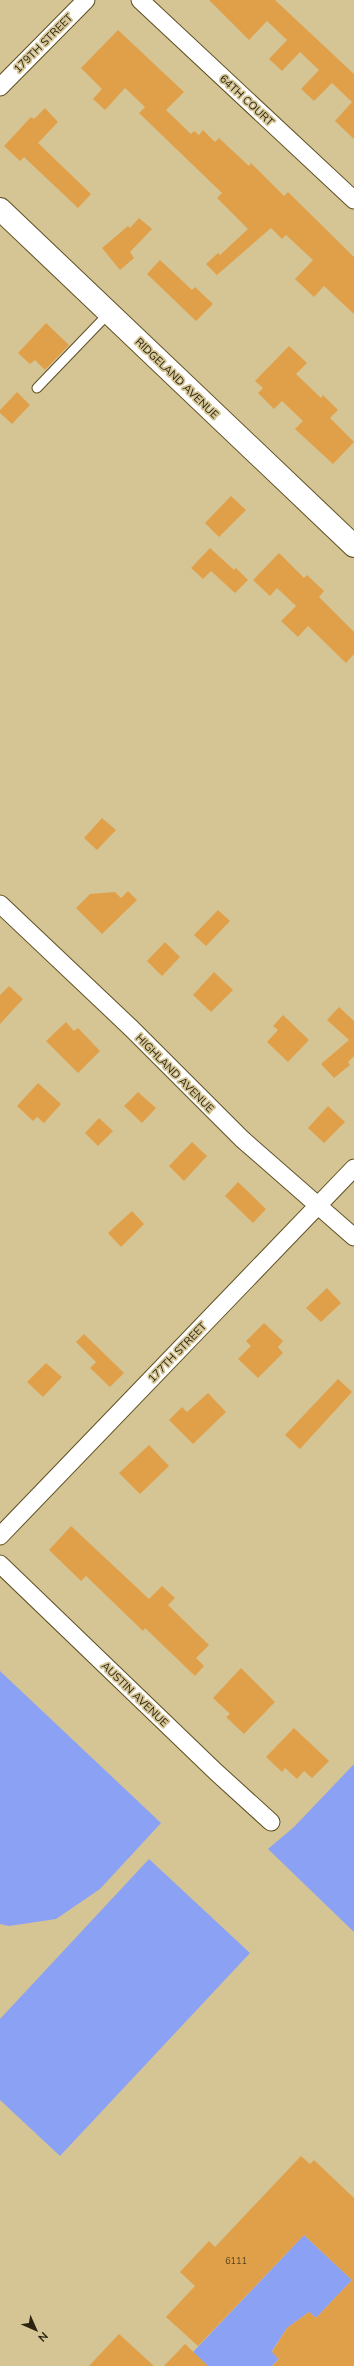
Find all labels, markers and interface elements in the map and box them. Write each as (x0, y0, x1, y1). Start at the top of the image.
street label: 179TH STREET (10, 10, 76, 76)
street label: 64TH COURT (217, 71, 277, 129)
street label: RIDGELAND AVENUE (132, 335, 222, 421)
street label: HIGHLAND AVENUE (133, 1031, 217, 1115)
street label: 177TH STREET (145, 1319, 209, 1385)
street label: AUSTIN AVENUE (99, 1659, 171, 1729)
house number: 6111 (225, 2255, 247, 2266)
north arrow (16, 2310, 56, 2350)
text: N (35, 2329, 51, 2345)

